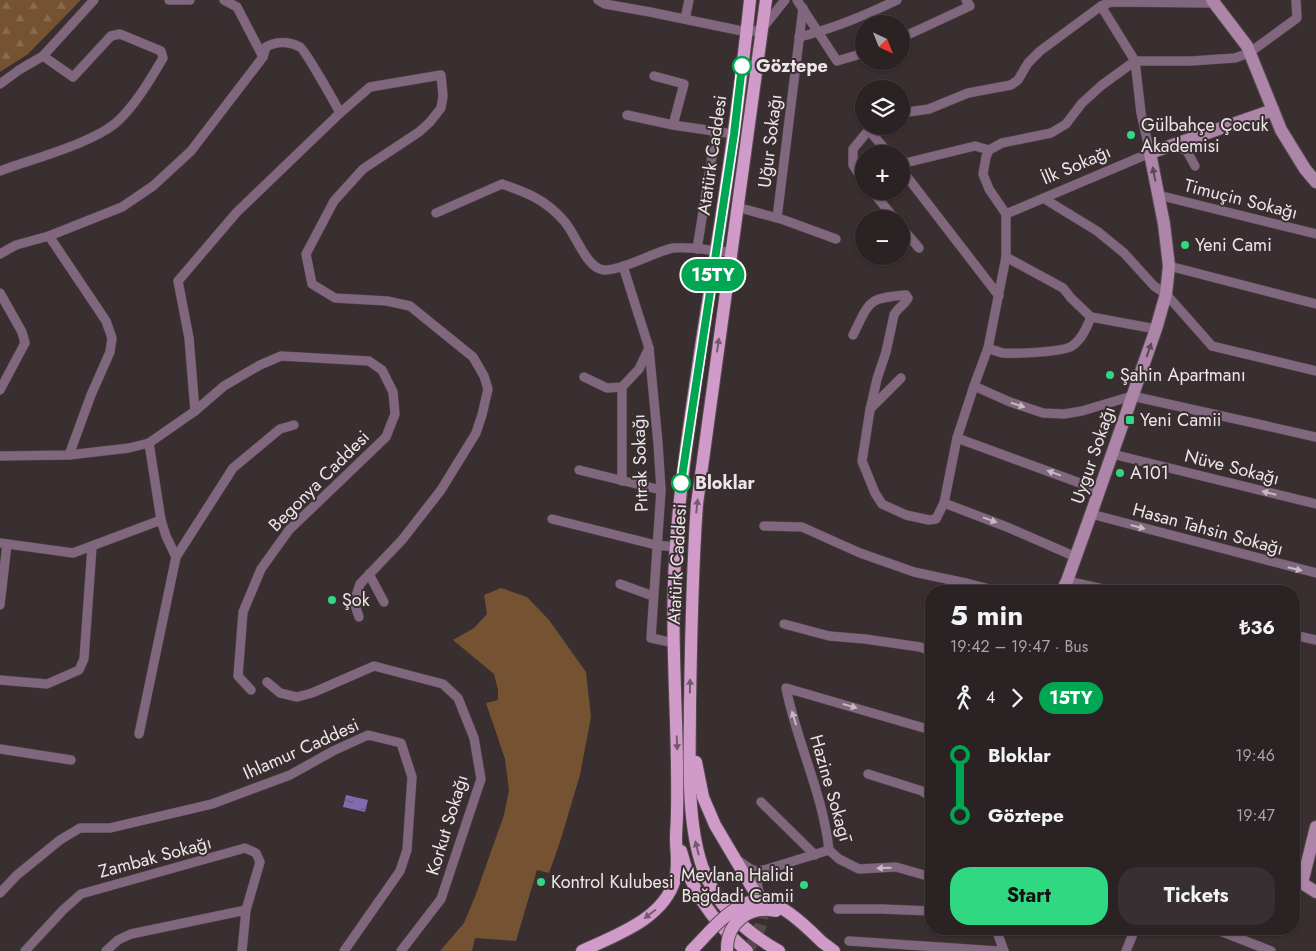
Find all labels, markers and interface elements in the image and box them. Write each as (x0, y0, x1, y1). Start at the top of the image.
north arrow (855, 15, 910, 70)
map controls (855, 15, 910, 265)
place label: Göztepe (756, 53, 828, 79)
marker: Göztepe (732, 56, 752, 76)
button: layers (855, 80, 910, 135)
street label: Atatürk Caddesi (691, 93, 733, 217)
street label: Uğur Sokağı (751, 93, 789, 189)
place label: Gülbahçe Çocuk Akademisi (1141, 112, 1268, 159)
marker: Gülbahçe Çocuk Akademisi (1125, 129, 1137, 141)
street label: İlk Sokağı (1037, 139, 1115, 191)
button: + (855, 145, 910, 200)
one-way arrow (1150, 165, 1158, 181)
street label: Timuçin Sokağı (1182, 172, 1300, 226)
button: − (855, 210, 910, 265)
place label: Yeni Cami (1195, 232, 1272, 258)
marker: Yeni Cami (1179, 239, 1191, 251)
line badge: 15TY (678, 259, 748, 291)
text: 15TY (691, 262, 735, 288)
one-way arrow (714, 337, 722, 353)
one-way arrow (1145, 342, 1153, 357)
place label: Şahin Apartmanı (1120, 362, 1246, 388)
marker: Şahin Apartmanı (1104, 369, 1116, 381)
one-way arrow (1011, 402, 1026, 409)
street label: Uygur Sokağı (1064, 403, 1122, 507)
place label: Yeni Camii (1140, 407, 1222, 433)
street label: Pıtrak Sokağı (625, 414, 655, 512)
marker: Yeni Camii (1124, 414, 1136, 426)
street label: Begonya Caddesi (263, 425, 375, 537)
street label: Nüve Sokağı (1182, 443, 1282, 491)
place label: A101 (1130, 460, 1169, 486)
marker: A101 (1114, 467, 1126, 479)
one-way arrow (1046, 469, 1061, 476)
place label: Bloklar (695, 470, 755, 496)
marker: Bloklar (671, 473, 691, 493)
one-way arrow (1261, 489, 1276, 497)
street label: Hasan Tahsin Sokağı (1130, 496, 1286, 562)
one-way arrow (693, 498, 701, 514)
street label: Atatürk Caddesi (661, 503, 693, 625)
one-way arrow (983, 516, 998, 524)
one-way arrow (1131, 523, 1146, 531)
one-way arrow (1288, 565, 1303, 573)
place label: Şok (342, 587, 370, 613)
marker: Şok (326, 594, 338, 606)
text: 5 min (950, 595, 1023, 636)
text: ₺36 (1240, 614, 1275, 641)
text: 19:42 – 19:47 · Bus (950, 635, 1088, 658)
one-way arrow (686, 678, 694, 694)
icon: walk (950, 684, 978, 712)
icon: forward (1003, 684, 1031, 712)
text: 15TY (1049, 685, 1093, 711)
text: 4 (986, 686, 995, 709)
one-way arrow (843, 703, 858, 711)
one-way arrow (789, 710, 797, 725)
street label: Ihlamur Caddesi (239, 712, 363, 786)
street label: Hazine Sokaḡı (803, 732, 859, 847)
one-way arrow (673, 736, 681, 752)
text: Bloklar (988, 742, 1051, 769)
text: 19:46 (1235, 744, 1275, 767)
street label: Korkut Sokağı (419, 772, 475, 878)
text: Göztepe (988, 802, 1064, 829)
text: 19:47 (1236, 804, 1275, 827)
street label: Zambak Sokağı (96, 829, 214, 885)
one-way arrow (693, 840, 701, 855)
place label: Mevlana Halidi Bağdadi Camii (681, 862, 794, 909)
one-way arrow (876, 864, 892, 872)
button: Start (950, 867, 1108, 925)
button: Tickets (1118, 867, 1275, 925)
place label: Kontrol Kulubesi (551, 869, 674, 895)
marker: Kontrol Kulubesi (535, 876, 547, 888)
marker: Mevlana Halidi Bağdadi Camii (798, 879, 810, 891)
one-way arrow (643, 909, 657, 919)

